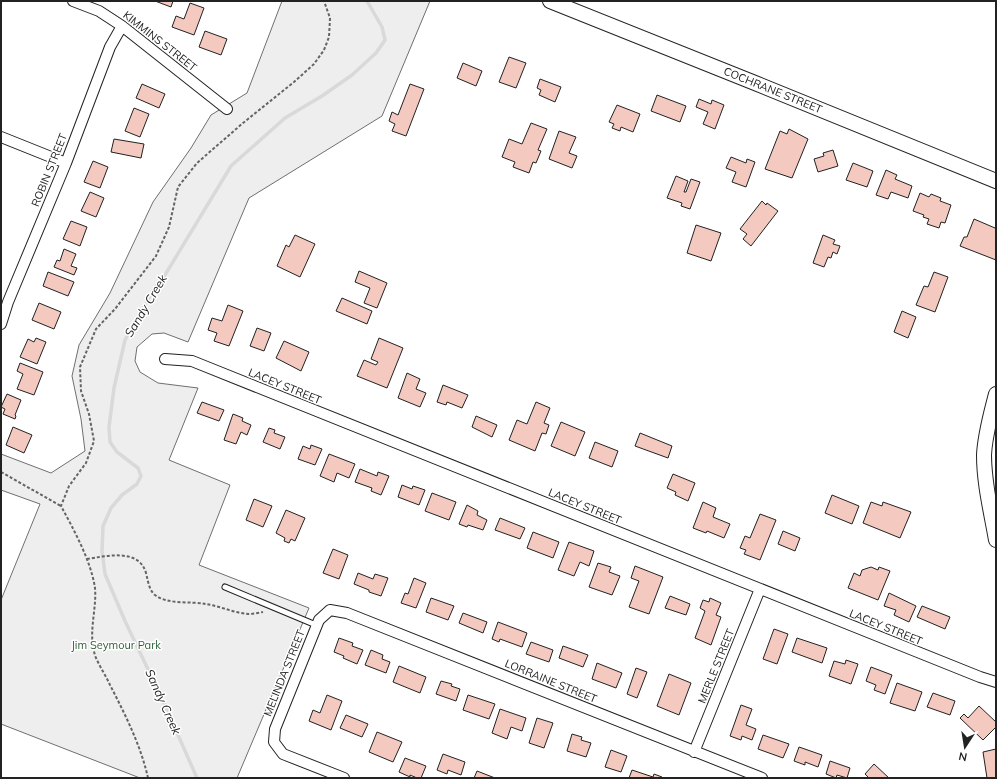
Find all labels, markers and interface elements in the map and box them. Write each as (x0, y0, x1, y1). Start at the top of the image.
street label: KIMMINS STREET (120, 8, 200, 74)
street label: COCHRANE STREET (722, 64, 825, 116)
street label: ROBIN STREET (28, 131, 70, 209)
water label: Sandy Creek (121, 271, 170, 340)
street label: LACEY STREET (246, 365, 324, 407)
street label: LACEY STREET (546, 485, 624, 527)
street label: LACEY STREET (847, 606, 925, 648)
street label: MERLE STREET (695, 626, 737, 705)
street label: MELINDA STREET (260, 627, 308, 718)
park label: Jim Seymour Park (71, 638, 161, 652)
street label: LORRAINE STREET (503, 656, 599, 706)
water label: Sandy Creek (142, 667, 185, 738)
north arrow (945, 727, 985, 767)
text: N (957, 749, 968, 764)

